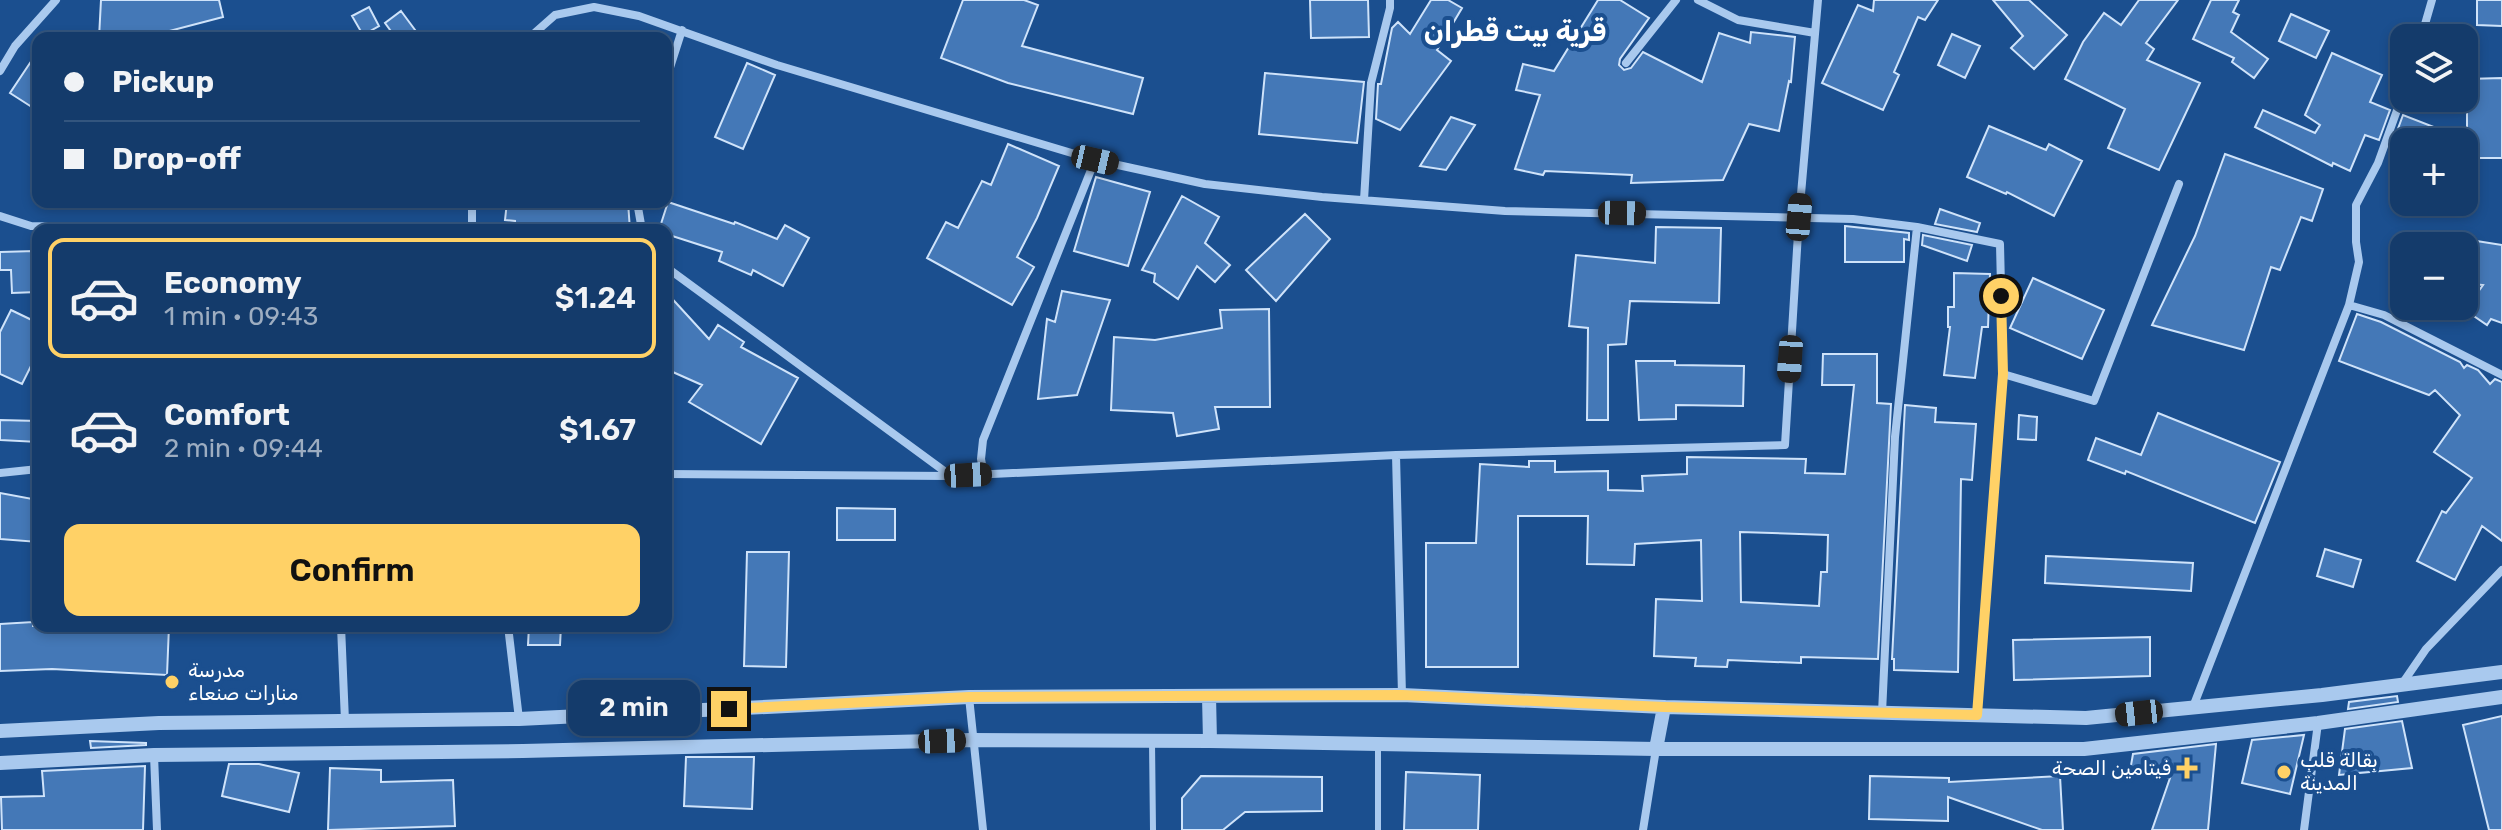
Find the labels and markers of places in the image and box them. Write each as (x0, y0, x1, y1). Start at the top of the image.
place label: مدرسة منارات صنعاء (188, 658, 298, 705)
marker: مدرسة منارات صنعاء (163, 673, 181, 691)
place label: بقالة قلب المدينة (2300, 748, 2378, 795)
place label: فيتامين الصحة (2052, 756, 2171, 780)
marker: فيتامين الصحة (2178, 759, 2196, 777)
marker: بقالة قلب المدينة (2275, 763, 2293, 781)

